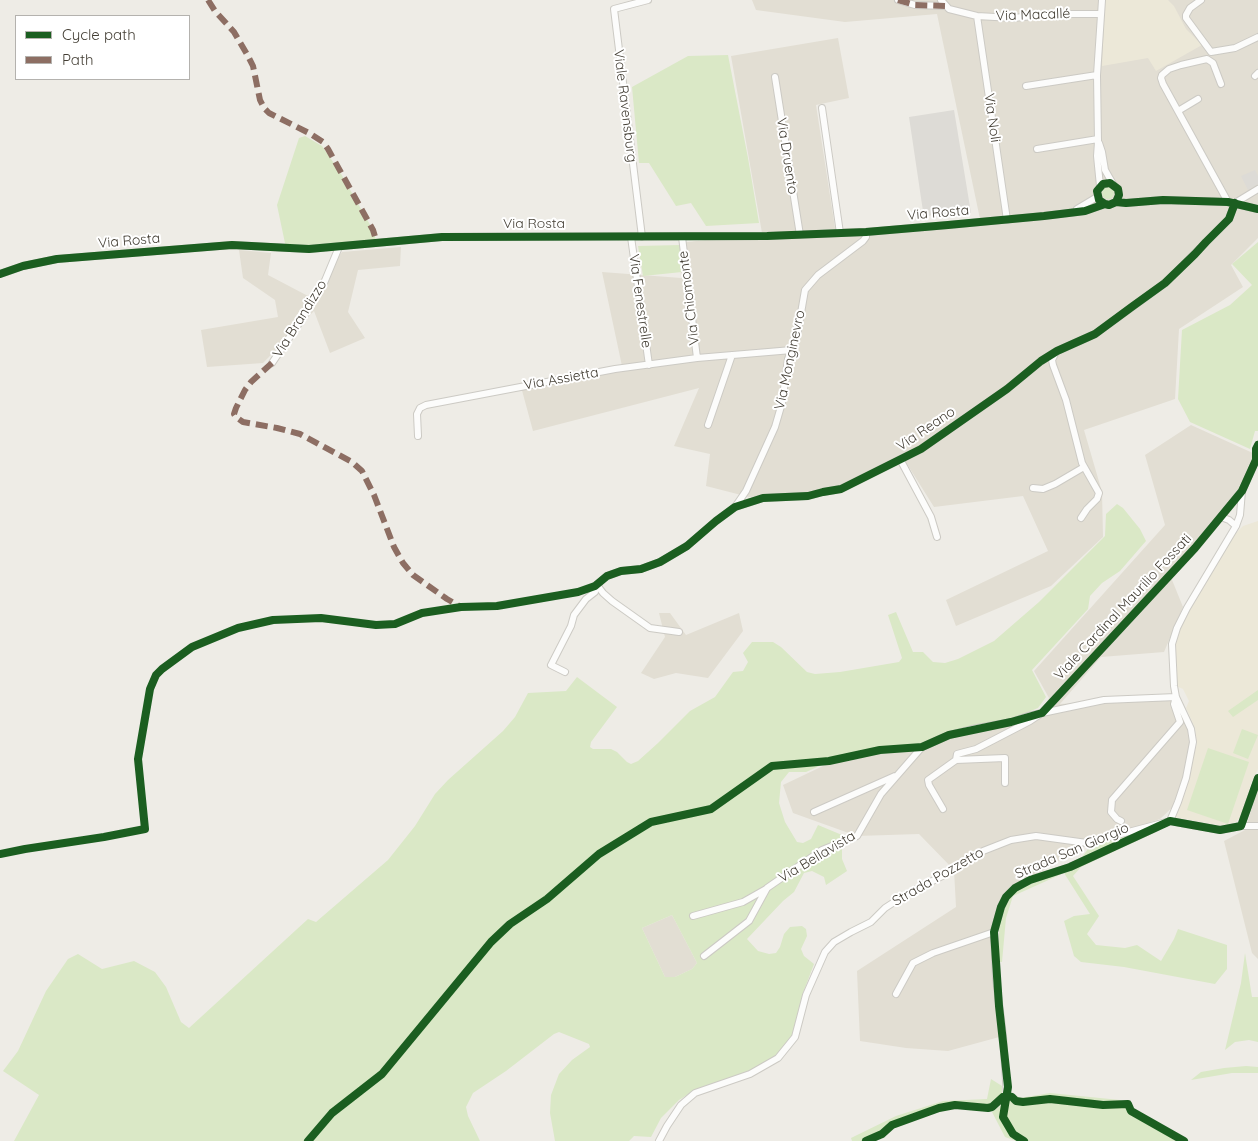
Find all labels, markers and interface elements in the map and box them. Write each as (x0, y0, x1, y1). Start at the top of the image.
street label: Via Macallé (995, 5, 1071, 25)
legend (15, 15, 190, 80)
text: Cycle path (62, 25, 136, 44)
street label: Viale Ravensburg (610, 49, 640, 163)
text: Path (62, 50, 94, 69)
street label: Via Noli (980, 92, 1004, 144)
street label: Via Druento (773, 117, 801, 195)
street label: Via Rosta (906, 202, 970, 224)
street label: Via Rosta (503, 216, 565, 232)
street label: Via Rosta (97, 230, 161, 252)
street label: Via Chiomonte (675, 250, 703, 346)
street label: Via Fenestrelle (625, 253, 655, 349)
street label: Via Brandizzo (269, 277, 331, 361)
street label: Via Monginevro (771, 309, 809, 411)
street label: Via Assietta (522, 364, 600, 394)
street label: Via Reano (894, 403, 958, 455)
street label: Viale Cardinal Maurilio Fossati (1051, 530, 1195, 684)
street label: Strada San Giorgio (1013, 819, 1131, 883)
street label: Via Bellavista (776, 828, 858, 886)
street label: Strada Pozzetto (889, 844, 987, 910)

